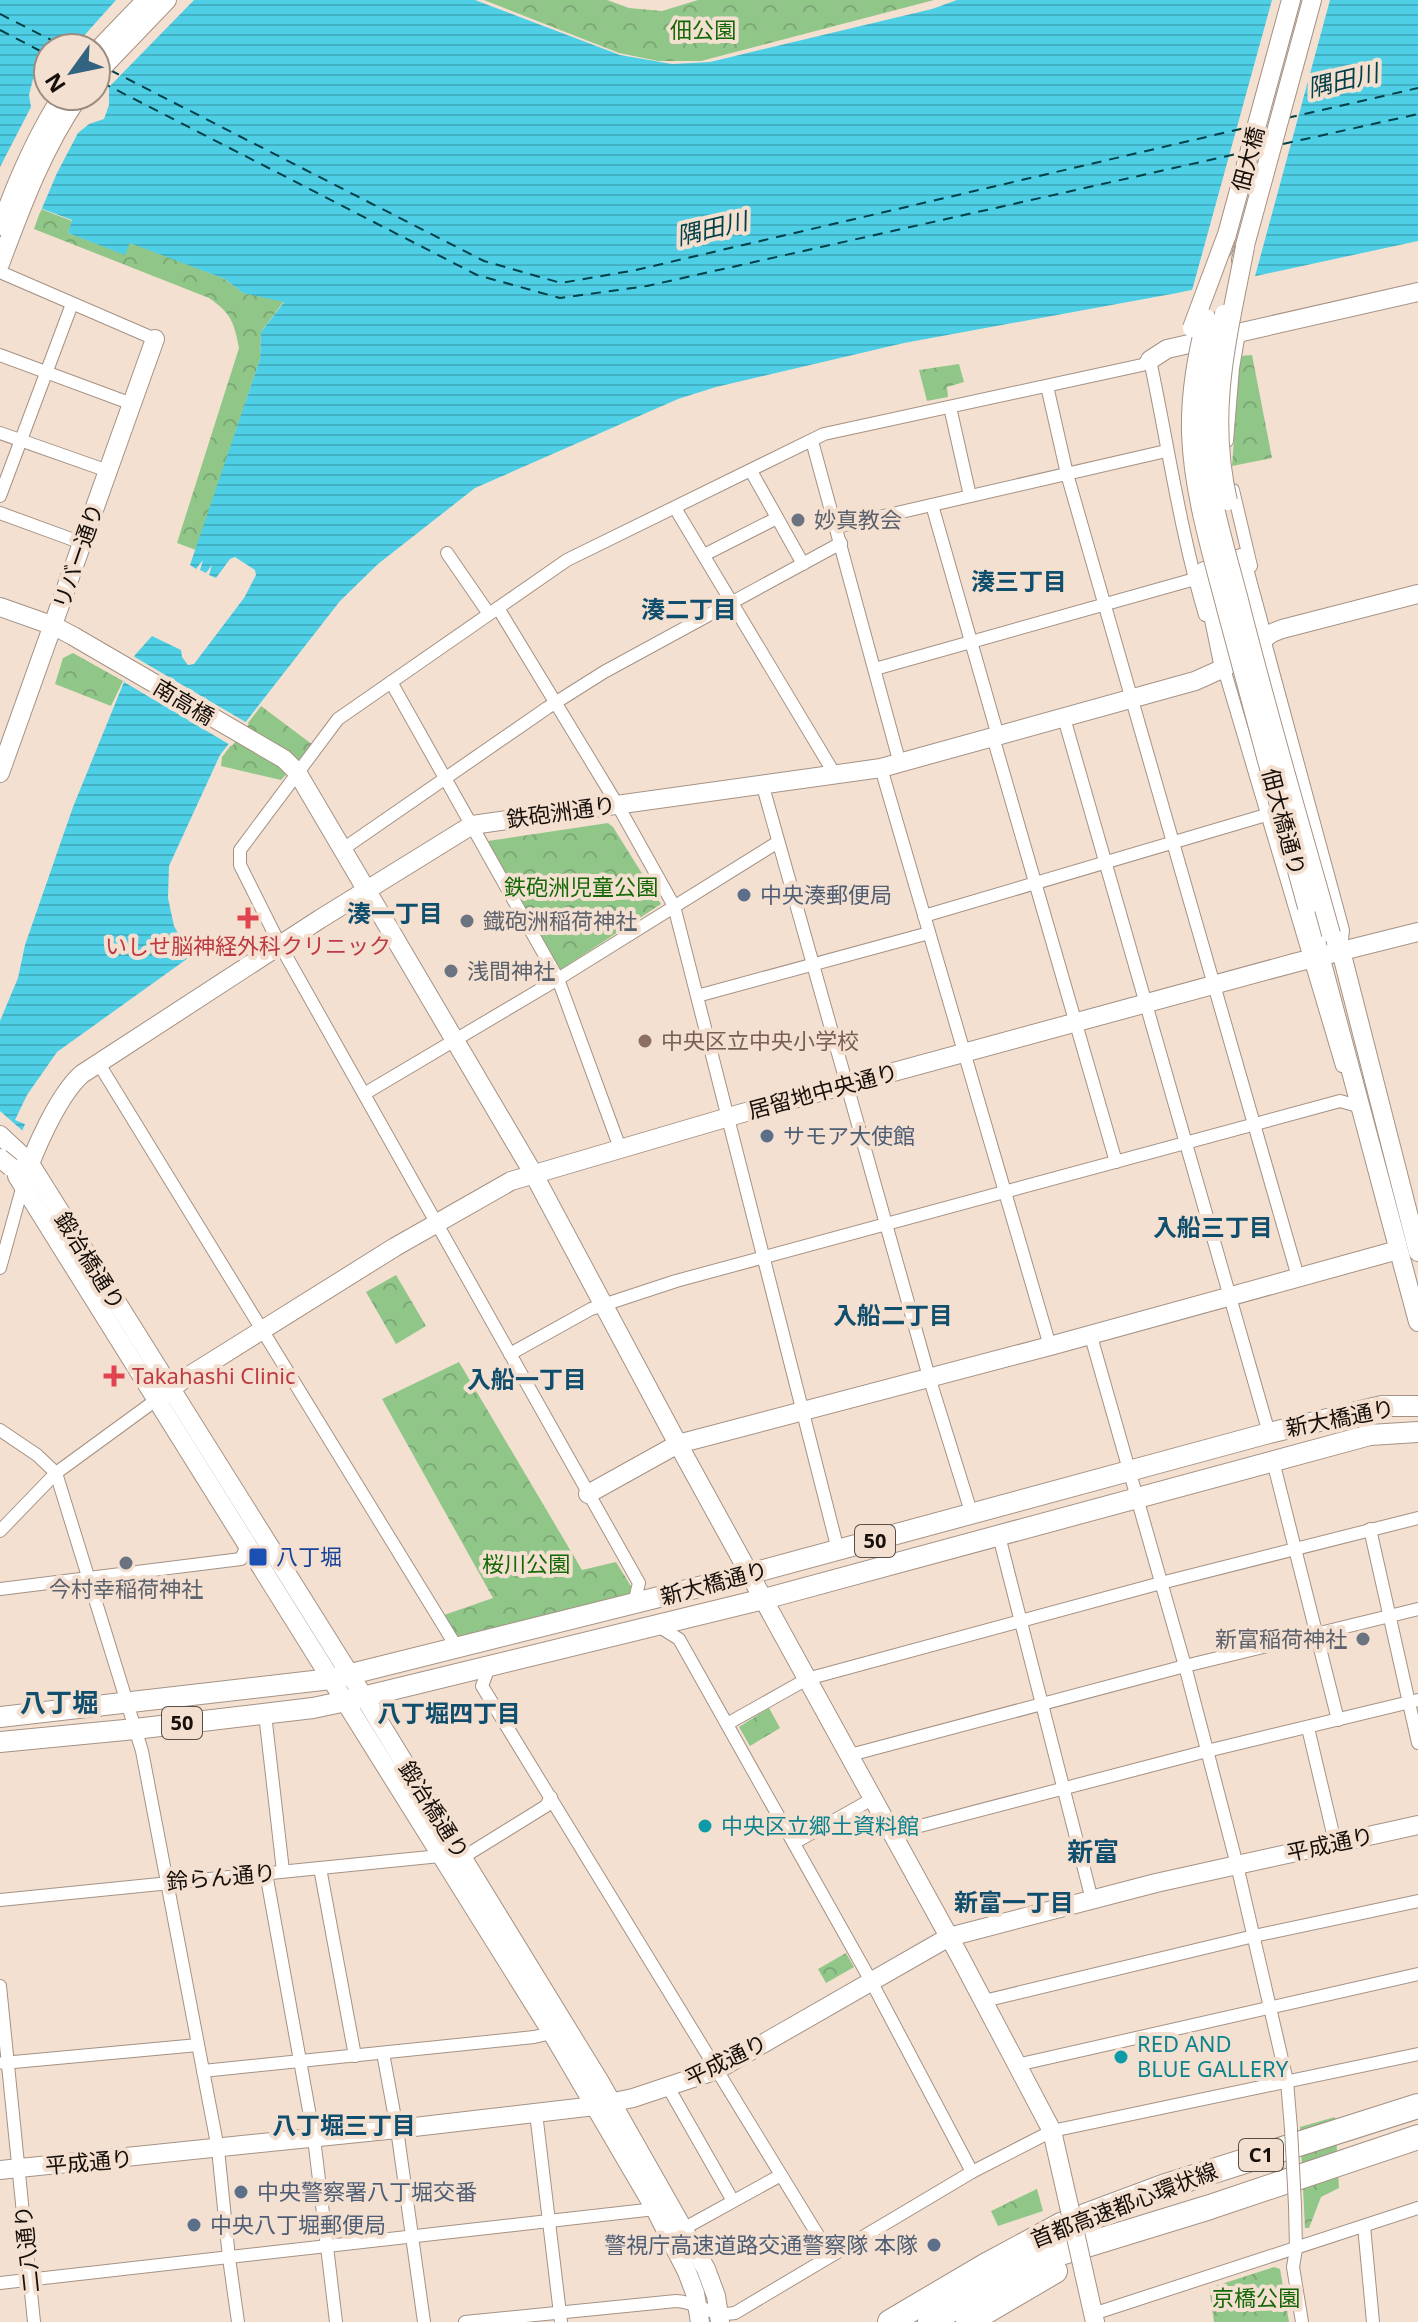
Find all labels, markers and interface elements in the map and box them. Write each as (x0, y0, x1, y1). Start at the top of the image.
park label: 佃公園 (670, 14, 736, 44)
north arrow (32, 32, 112, 112)
water label: 隅田川 (1304, 55, 1384, 104)
text: N (37, 68, 72, 99)
street label: 佃大橋 (1224, 123, 1270, 195)
water label: 隅田川 (673, 203, 753, 252)
street label: リバー通り (45, 499, 109, 613)
place label: 妙真教会 (814, 504, 902, 534)
marker: 妙真教会 (789, 511, 807, 529)
district label: 湊三丁目 (971, 564, 1067, 597)
district label: 湊二丁目 (641, 592, 737, 625)
street label: 南高橋 (148, 671, 221, 731)
street label: 佃大橋通り (1256, 765, 1314, 879)
street label: 鉄砲洲通り (504, 789, 617, 834)
park label: 鉄砲洲児童公園 (504, 871, 658, 901)
place label: 中央湊郵便局 (760, 879, 892, 909)
marker: 中央湊郵便局 (735, 886, 753, 904)
district label: 湊一丁目 (347, 896, 443, 929)
place label: 鐡砲洲稲荷神社 (483, 905, 637, 935)
marker: いしせ脳神経外科クリニック (237, 907, 259, 929)
marker: 鐡砲洲稲荷神社 (458, 912, 476, 930)
place label: いしせ脳神経外科クリニック (105, 930, 391, 960)
place label: 浅間神社 (467, 955, 555, 985)
marker: 浅間神社 (442, 962, 460, 980)
place label: 中央区立中央小学校 (661, 1025, 859, 1055)
marker: 中央区立中央小学校 (636, 1032, 654, 1050)
street label: 居留地中央通り (744, 1056, 901, 1124)
place label: サモア大使館 (783, 1120, 915, 1150)
marker: サモア大使館 (758, 1127, 776, 1145)
street label: 鍛冶橋通り (49, 1206, 133, 1315)
district label: 入船三丁目 (1153, 1210, 1273, 1243)
district label: 入船二丁目 (833, 1298, 953, 1331)
place label: Takahashi Clinic (132, 1360, 295, 1390)
district label: 入船一丁目 (467, 1362, 587, 1395)
marker: Takahashi Clinic (103, 1365, 125, 1387)
street label: 新大橋通り (1283, 1392, 1397, 1442)
road number: 50 (855, 1525, 895, 1557)
place label: 八丁堀 (276, 1541, 342, 1571)
marker: 八丁堀 (247, 1546, 269, 1568)
park label: 桜川公園 (482, 1548, 570, 1578)
street label: 新大橋通り (657, 1553, 771, 1611)
marker: 今村幸稲荷神社 (117, 1554, 135, 1572)
place label: 今村幸稲荷神社 (49, 1573, 203, 1603)
place label: 新富稲荷神社 (1215, 1623, 1347, 1653)
marker: 新富稲荷神社 (1354, 1630, 1372, 1648)
district label: 八丁堀 (20, 1684, 98, 1720)
district label: 八丁堀四丁目 (377, 1696, 521, 1729)
road number: 50 (162, 1707, 202, 1739)
street label: 鍛冶橋通り (393, 1755, 477, 1864)
place label: 中央区立郷土資料館 (721, 1810, 919, 1840)
marker: 中央区立郷土資料館 (696, 1817, 714, 1835)
street label: 平成通り (1284, 1819, 1376, 1867)
district label: 新富 (1067, 1833, 1119, 1869)
street label: 鈴らん通り (165, 1856, 277, 1896)
district label: 新富一丁目 (954, 1885, 1074, 1918)
street label: 平成通り (679, 2026, 772, 2092)
place label: RED AND BLUE GALLERY (1137, 2028, 1289, 2083)
marker: RED AND BLUE GALLERY (1112, 2048, 1130, 2066)
district label: 八丁堀三丁目 (272, 2108, 416, 2141)
road number: C1 (1239, 2139, 1283, 2171)
street label: 平成通り (44, 2142, 134, 2180)
street label: 首都高速都心環状線 (1026, 2155, 1221, 2254)
place label: 中央警察署八丁堀交番 (257, 2176, 477, 2206)
marker: 中央警察署八丁堀交番 (232, 2183, 250, 2201)
street label: 二八通り (6, 2204, 46, 2294)
place label: 中央八丁堀郵便局 (210, 2209, 386, 2239)
marker: 中央八丁堀郵便局 (185, 2216, 203, 2234)
place label: 警視庁高速道路交通警察隊 本隊 (604, 2229, 918, 2259)
marker: 警視庁高速道路交通警察隊 本隊 (925, 2236, 943, 2254)
park label: 京橋公園 (1212, 2282, 1300, 2312)

